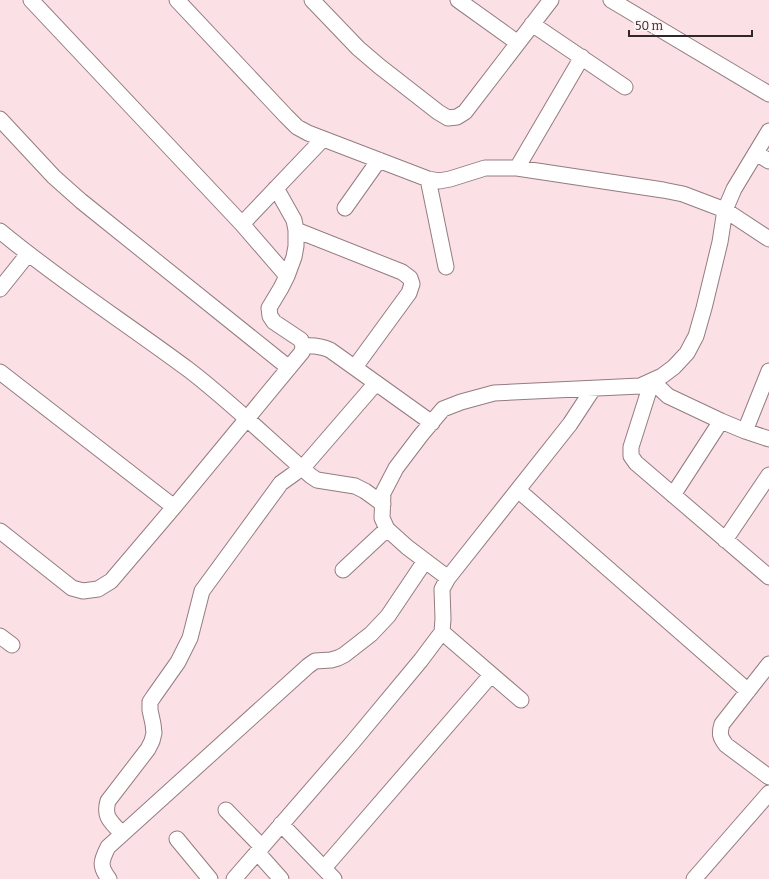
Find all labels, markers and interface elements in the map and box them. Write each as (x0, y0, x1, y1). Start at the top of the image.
scale bar (629, 12, 752, 38)
text: 50 m (635, 19, 664, 33)

